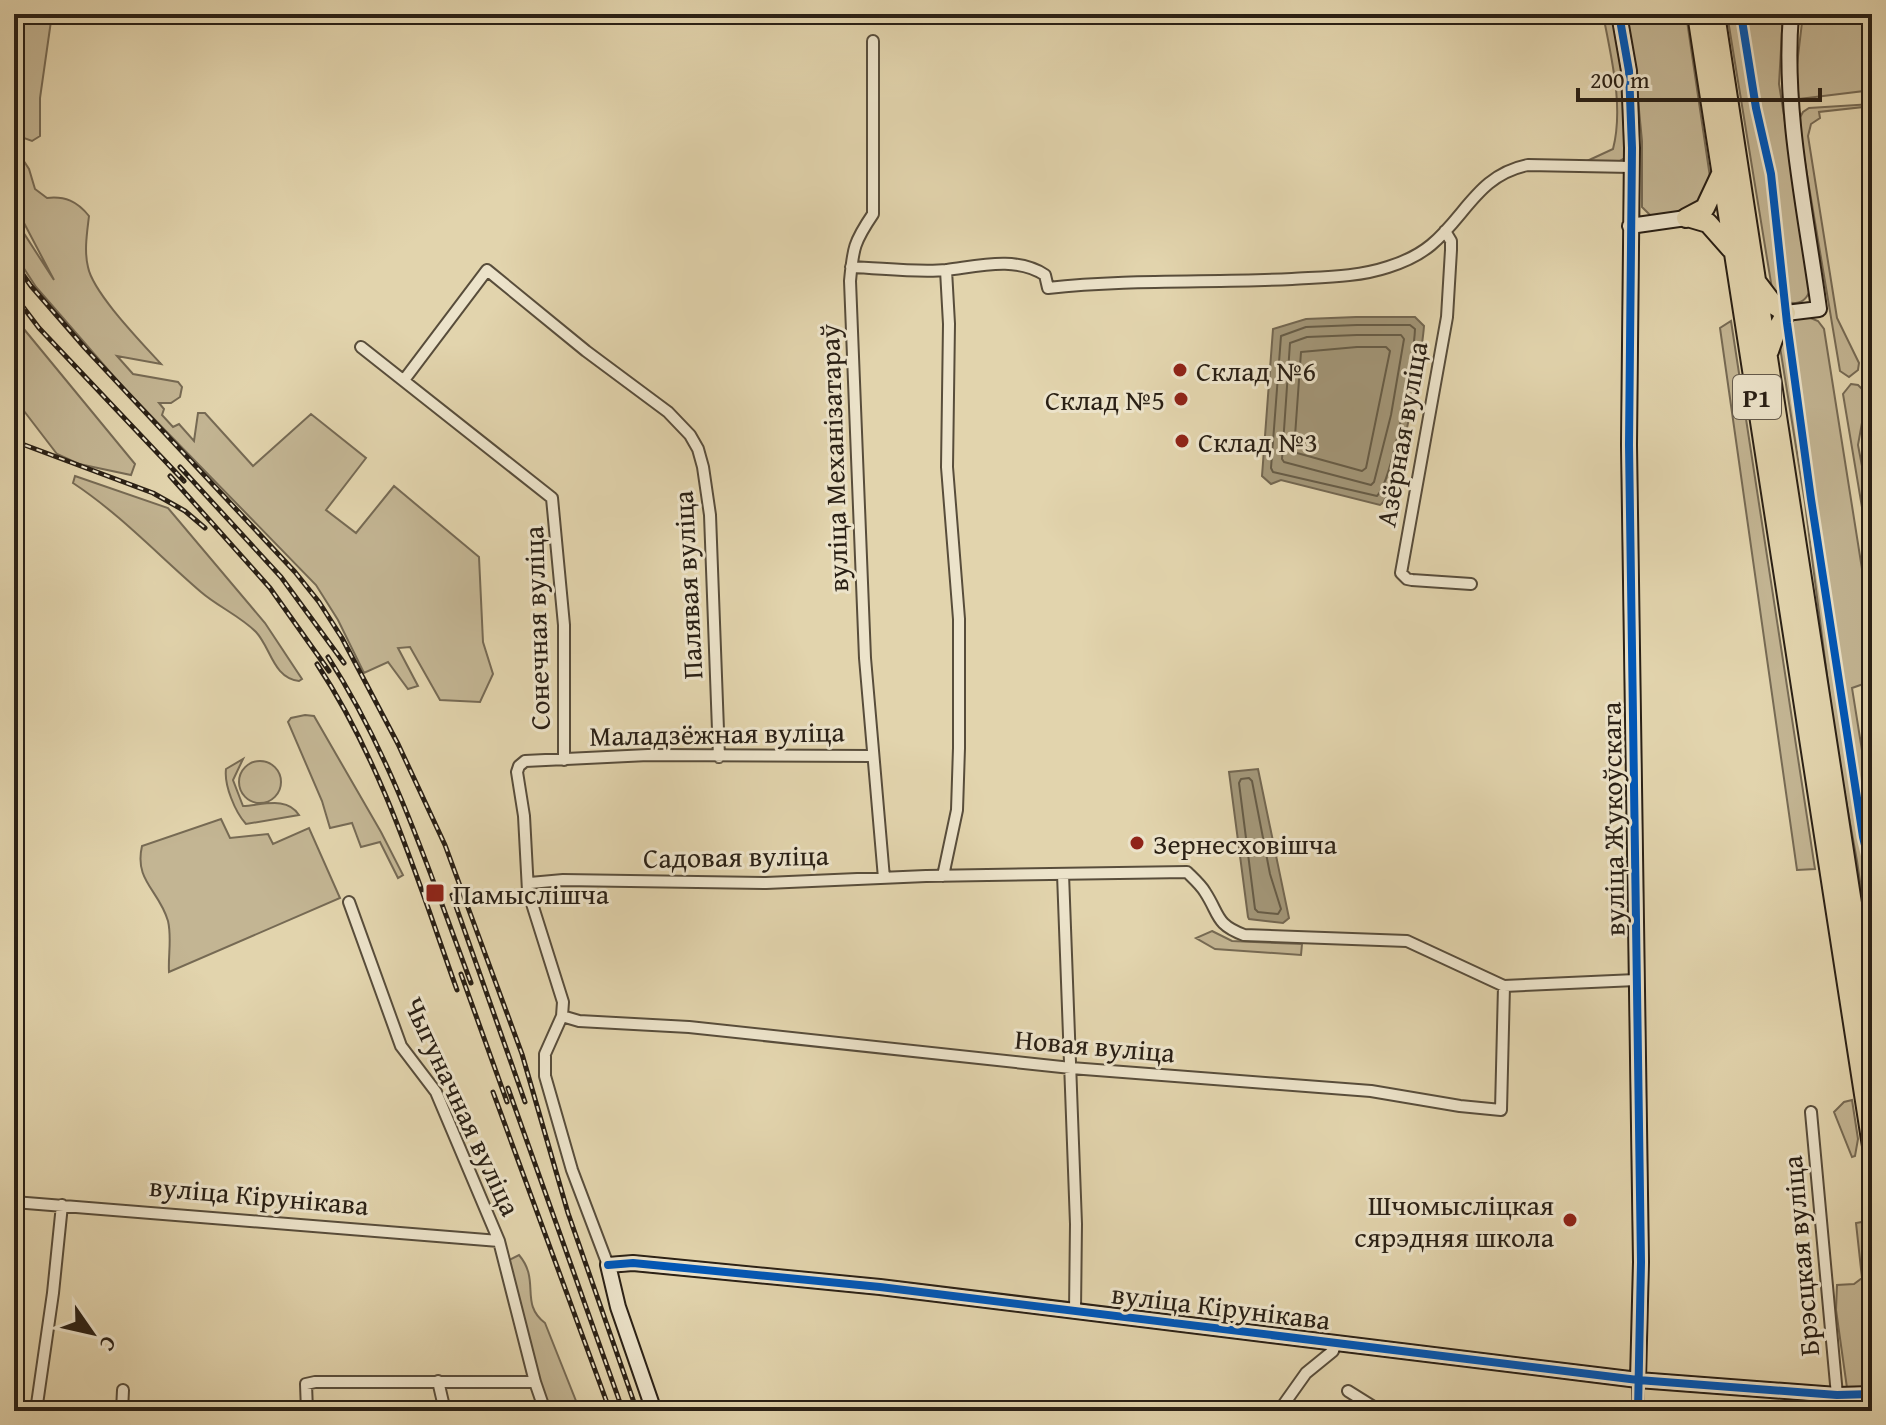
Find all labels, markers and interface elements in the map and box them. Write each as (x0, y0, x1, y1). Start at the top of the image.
scale bar (1578, 52, 1820, 102)
text: 200 m (1590, 62, 1650, 97)
street label: вуліца Механізатараў (808, 323, 858, 593)
street label: Азёрная вуліца (1365, 337, 1438, 530)
place label: Склад №6 (1196, 350, 1316, 391)
marker: Склад №6 (1171, 361, 1189, 379)
road number: Р1 (1733, 375, 1781, 419)
place label: Склад №5 (1045, 379, 1165, 420)
marker: Склад №5 (1172, 390, 1190, 408)
place label: Склад №3 (1198, 421, 1318, 462)
marker: Склад №3 (1173, 432, 1191, 450)
street label: Палявая вуліца (662, 489, 712, 680)
street label: Сонечная вуліца (512, 525, 560, 731)
street label: вуліца Жукоўскага (1589, 701, 1635, 937)
street label: Маладзёжная вуліца (589, 710, 846, 756)
place label: Зернесховішча (1153, 823, 1338, 864)
street label: Садовая вуліца (643, 834, 830, 878)
marker: Зернесховішча (1128, 834, 1146, 852)
place label: Памыслішча (453, 873, 610, 914)
marker: Памыслішча (424, 882, 446, 904)
street label: Чыгуначная вуліца (394, 990, 532, 1223)
street label: Новая вуліца (1013, 1018, 1177, 1072)
street label: Брэсцкая вуліца (1771, 1153, 1829, 1358)
street label: вуліца Кірунікава (148, 1165, 371, 1225)
place label: Шчомысліцкая сярэдняя школа (1354, 1184, 1555, 1257)
marker: Шчомысліцкая сярэдняя школа (1561, 1211, 1579, 1229)
street label: вуліца Кірунікава (1109, 1272, 1333, 1340)
north arrow (52, 1293, 132, 1373)
text: С (92, 1330, 125, 1358)

